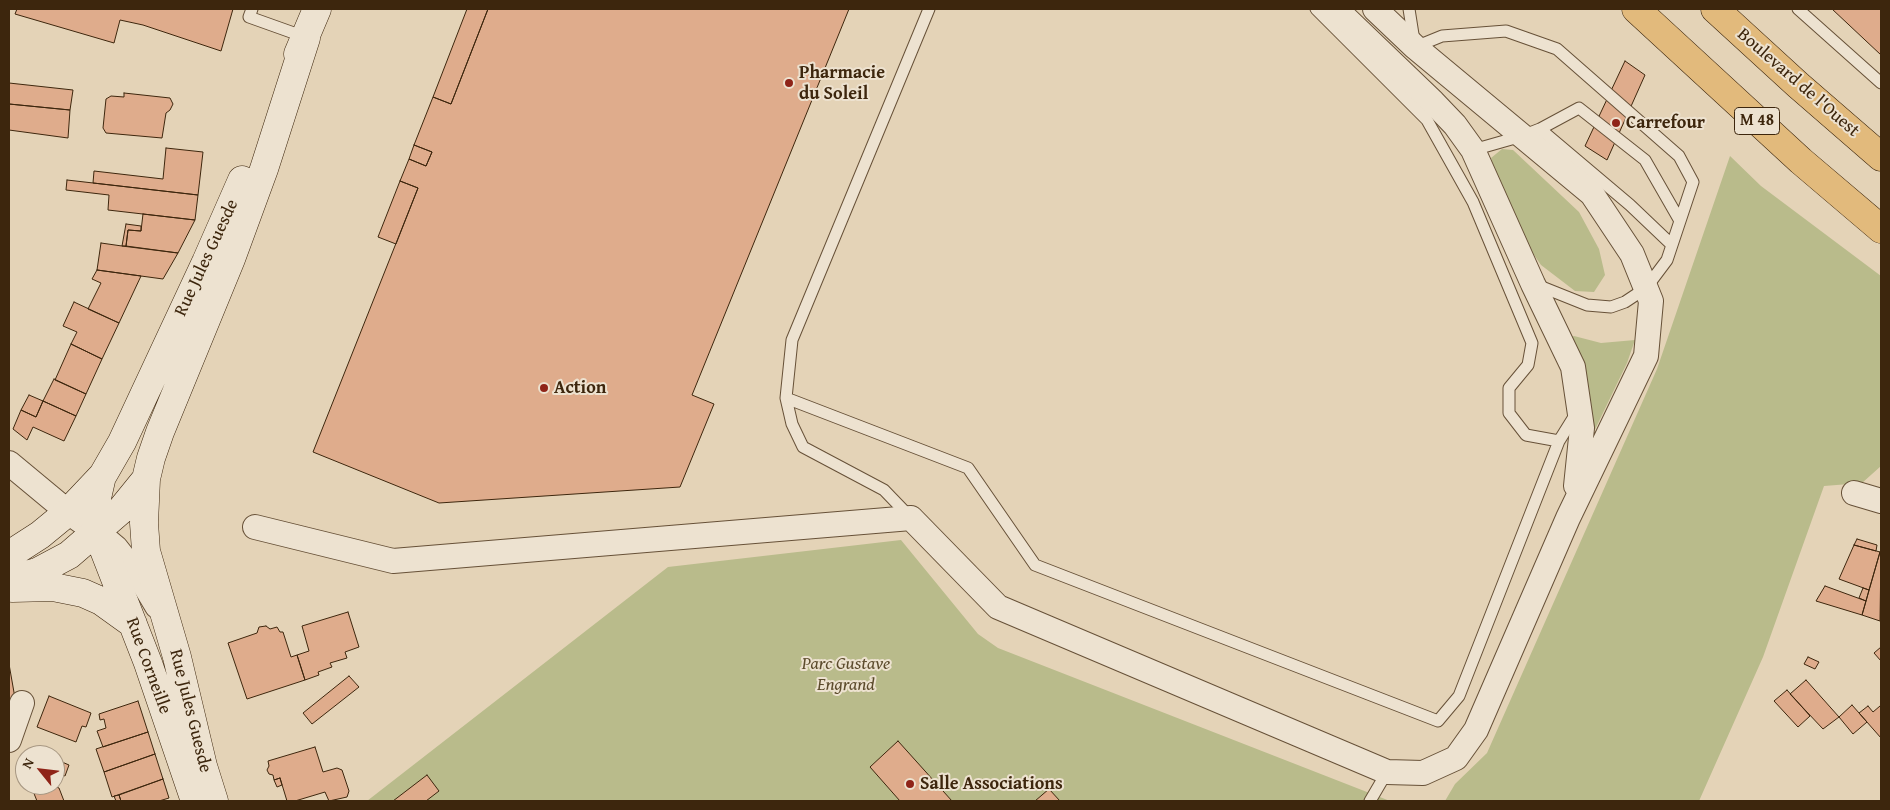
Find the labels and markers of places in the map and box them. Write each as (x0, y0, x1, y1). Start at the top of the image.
place label: Pharmacie du Soleil (799, 62, 885, 104)
marker: Pharmacie du Soleil (783, 77, 795, 89)
place label: Carrefour (1626, 112, 1705, 134)
marker: Carrefour (1610, 117, 1622, 129)
place label: Action (554, 377, 606, 399)
marker: Action (538, 382, 550, 394)
place label: Salle Associations (920, 773, 1063, 795)
marker: Salle Associations (904, 778, 916, 790)

